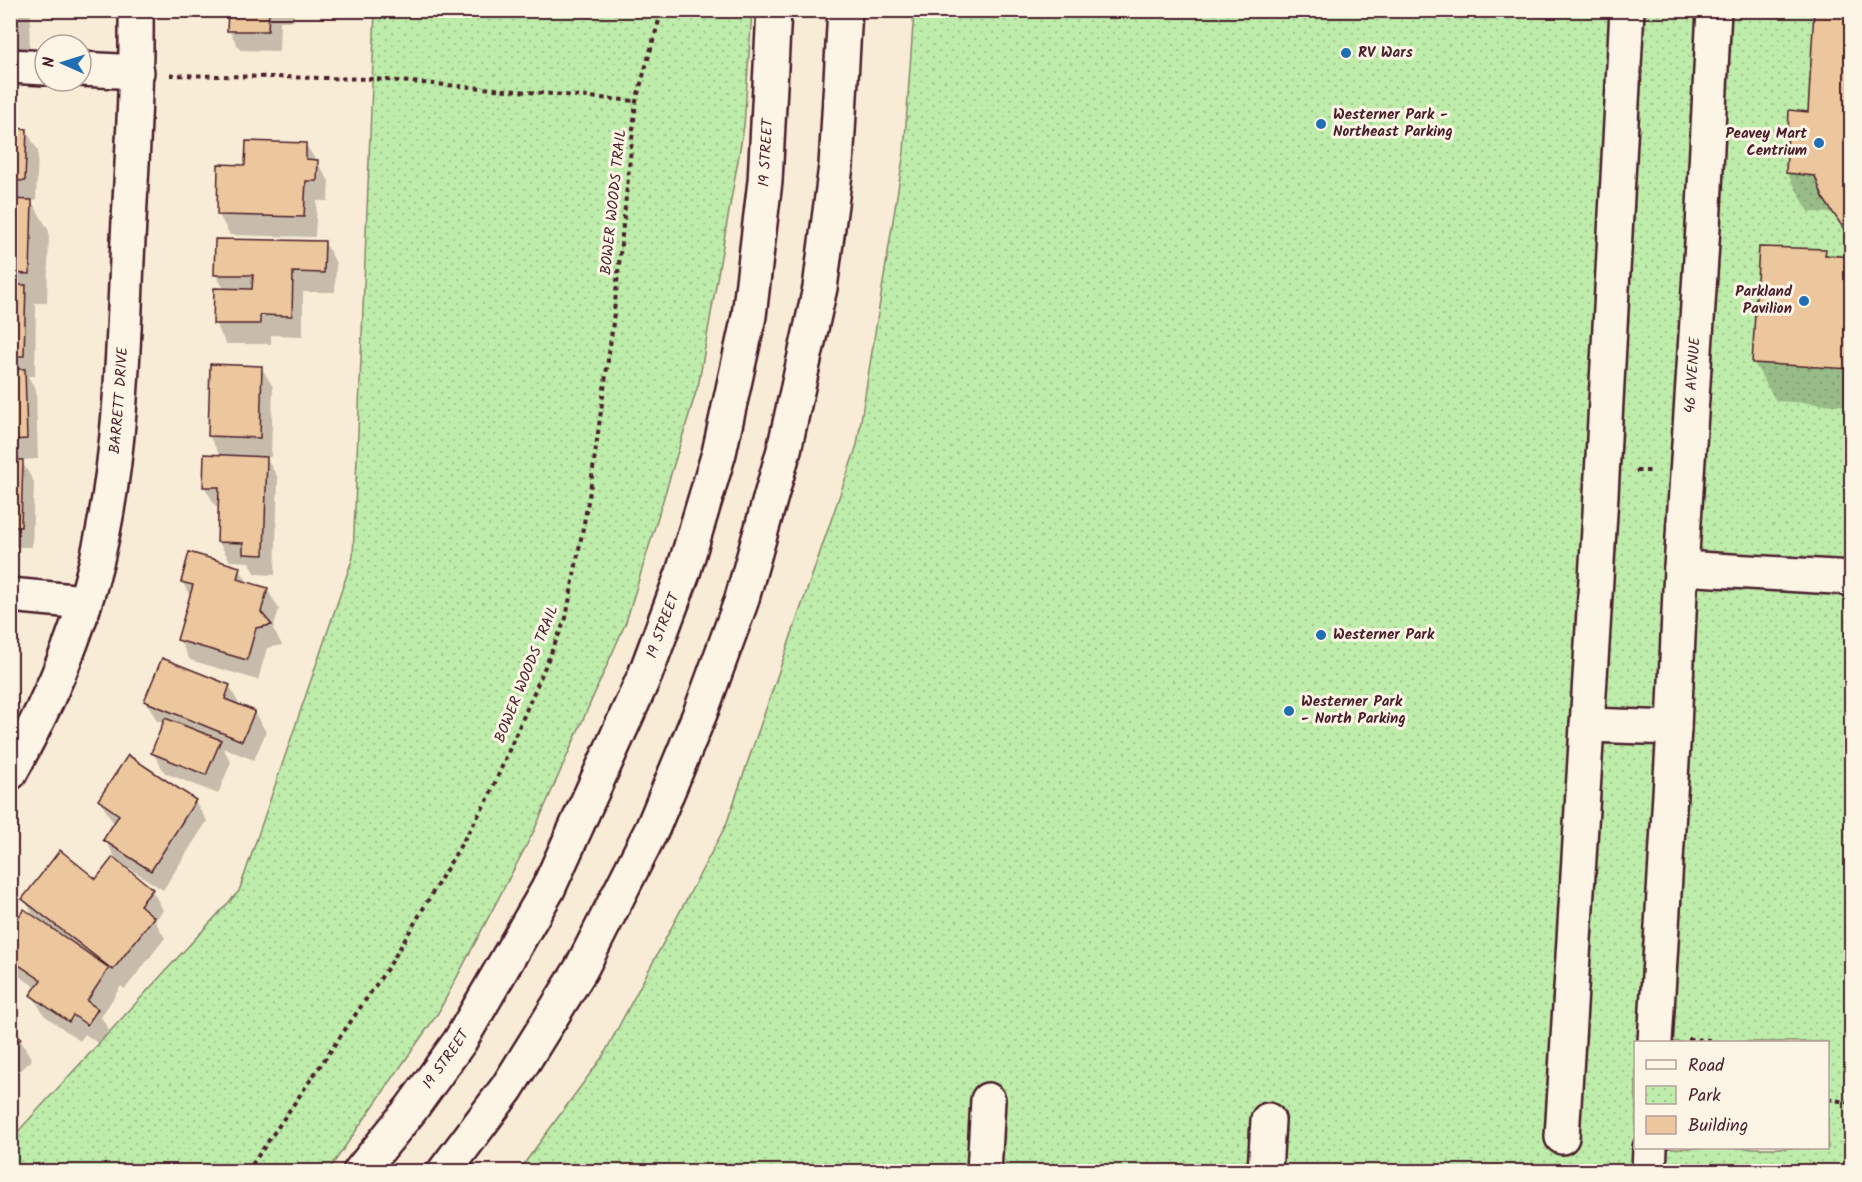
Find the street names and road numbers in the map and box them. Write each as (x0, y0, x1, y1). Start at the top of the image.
street label: 19 STREET (752, 116, 780, 188)
street label: BOWER WOODS TRAIL (594, 128, 634, 276)
street label: 46 AVENUE (1678, 335, 1708, 414)
street label: BARRETT DRIVE (103, 345, 135, 455)
street label: 19 STREET (640, 588, 687, 662)
street label: BOWER WOODS TRAIL (488, 602, 566, 746)
street label: 19 STREET (417, 1023, 477, 1094)

